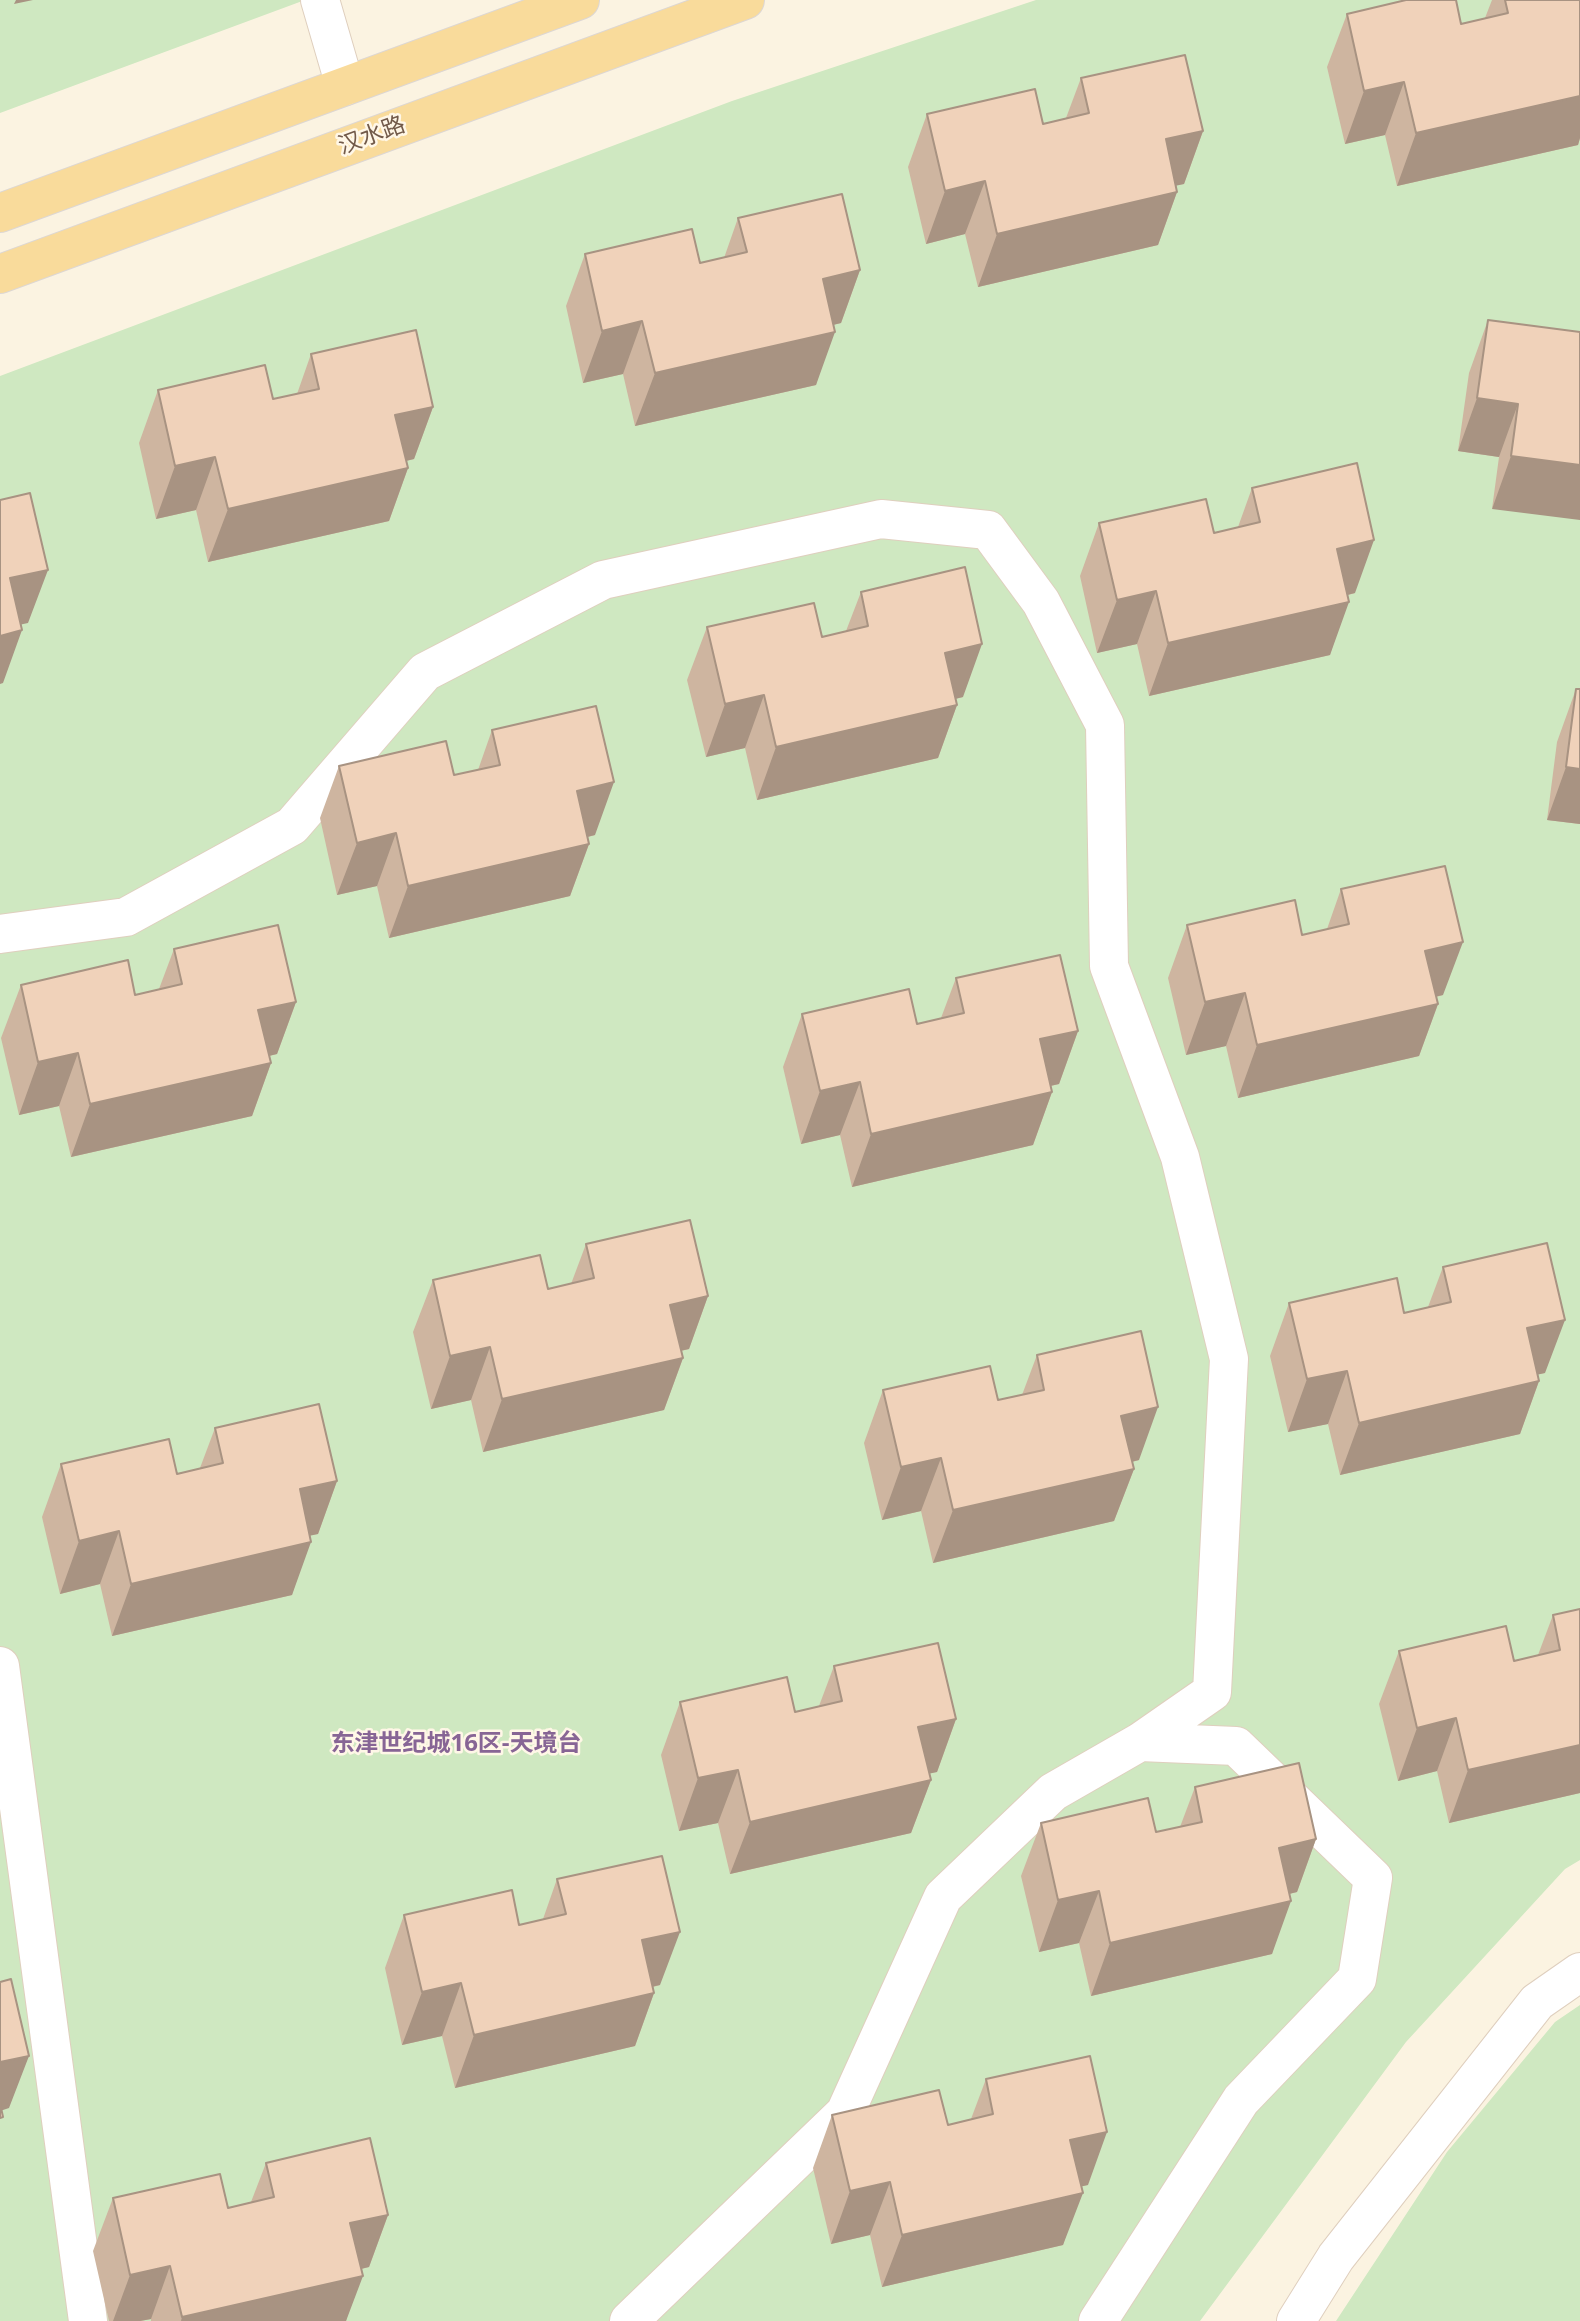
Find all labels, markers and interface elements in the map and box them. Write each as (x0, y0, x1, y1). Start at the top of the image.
street label: 汉水路 (335, 111, 409, 161)
district label: 东津世纪城16区-天境台 (330, 1730, 582, 1758)

